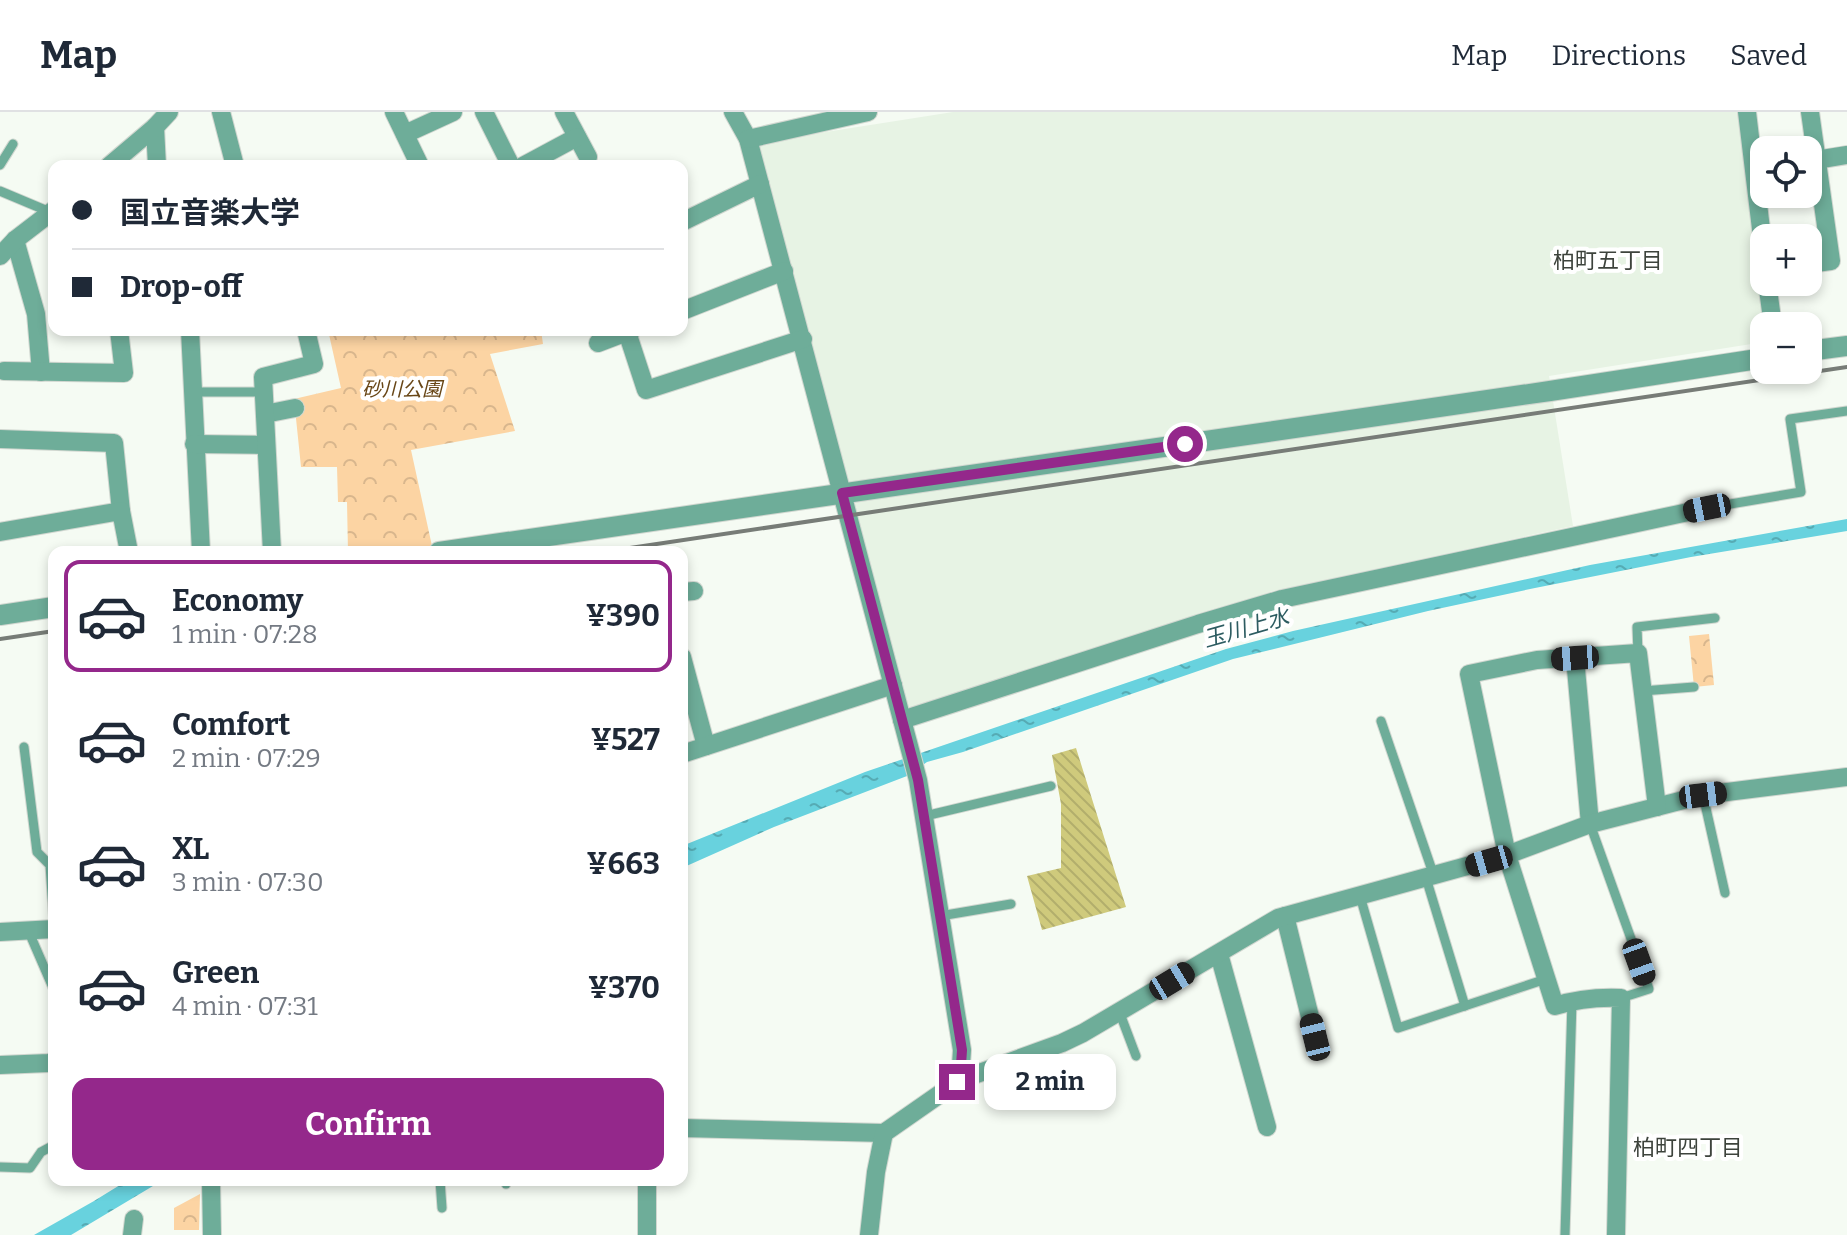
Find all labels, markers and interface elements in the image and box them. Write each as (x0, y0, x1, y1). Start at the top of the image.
text: Map (40, 32, 117, 78)
text: Map (1451, 39, 1507, 72)
text: Directions (1551, 39, 1686, 72)
text: Saved (1730, 39, 1807, 72)
map controls (1750, 136, 1822, 384)
button: locate (1750, 136, 1822, 208)
text: 国立音楽大学 (120, 195, 300, 231)
button: + (1750, 224, 1822, 296)
district label: 柏町五丁目 (1553, 247, 1663, 274)
text: Drop-off (120, 269, 242, 305)
button: − (1750, 312, 1822, 384)
park label: 砂川公園 (362, 377, 445, 401)
route start (1167, 426, 1203, 462)
car (1681, 492, 1733, 524)
icon: car (76, 580, 148, 652)
text: Economy (172, 583, 303, 619)
text: ¥390 (586, 598, 660, 634)
water label: 玉川上水 (1200, 602, 1294, 653)
text: 1 min · 07:28 (172, 619, 318, 650)
car (1550, 644, 1600, 672)
icon: car (76, 704, 148, 776)
text: Comfort (172, 707, 290, 743)
text: ¥527 (591, 722, 660, 758)
text: 2 min · 07:29 (172, 743, 321, 774)
car (1678, 780, 1728, 810)
icon: car (76, 828, 148, 900)
text: XL (172, 831, 209, 867)
car (1463, 843, 1515, 879)
text: ¥663 (587, 846, 660, 882)
text: 3 min · 07:30 (172, 867, 324, 898)
car (1620, 935, 1658, 989)
icon: car (76, 952, 148, 1024)
text: Green (172, 955, 259, 991)
car (1145, 958, 1199, 1004)
text: ¥370 (588, 970, 660, 1006)
text: 4 min · 07:31 (172, 991, 318, 1022)
car (1298, 1011, 1332, 1063)
callout: 2 min (985, 1054, 1117, 1110)
route end (939, 1064, 975, 1100)
text: 2 min (1015, 1066, 1085, 1097)
button: Confirm (72, 1078, 664, 1170)
district label: 柏町四丁目 (1633, 1134, 1743, 1161)

